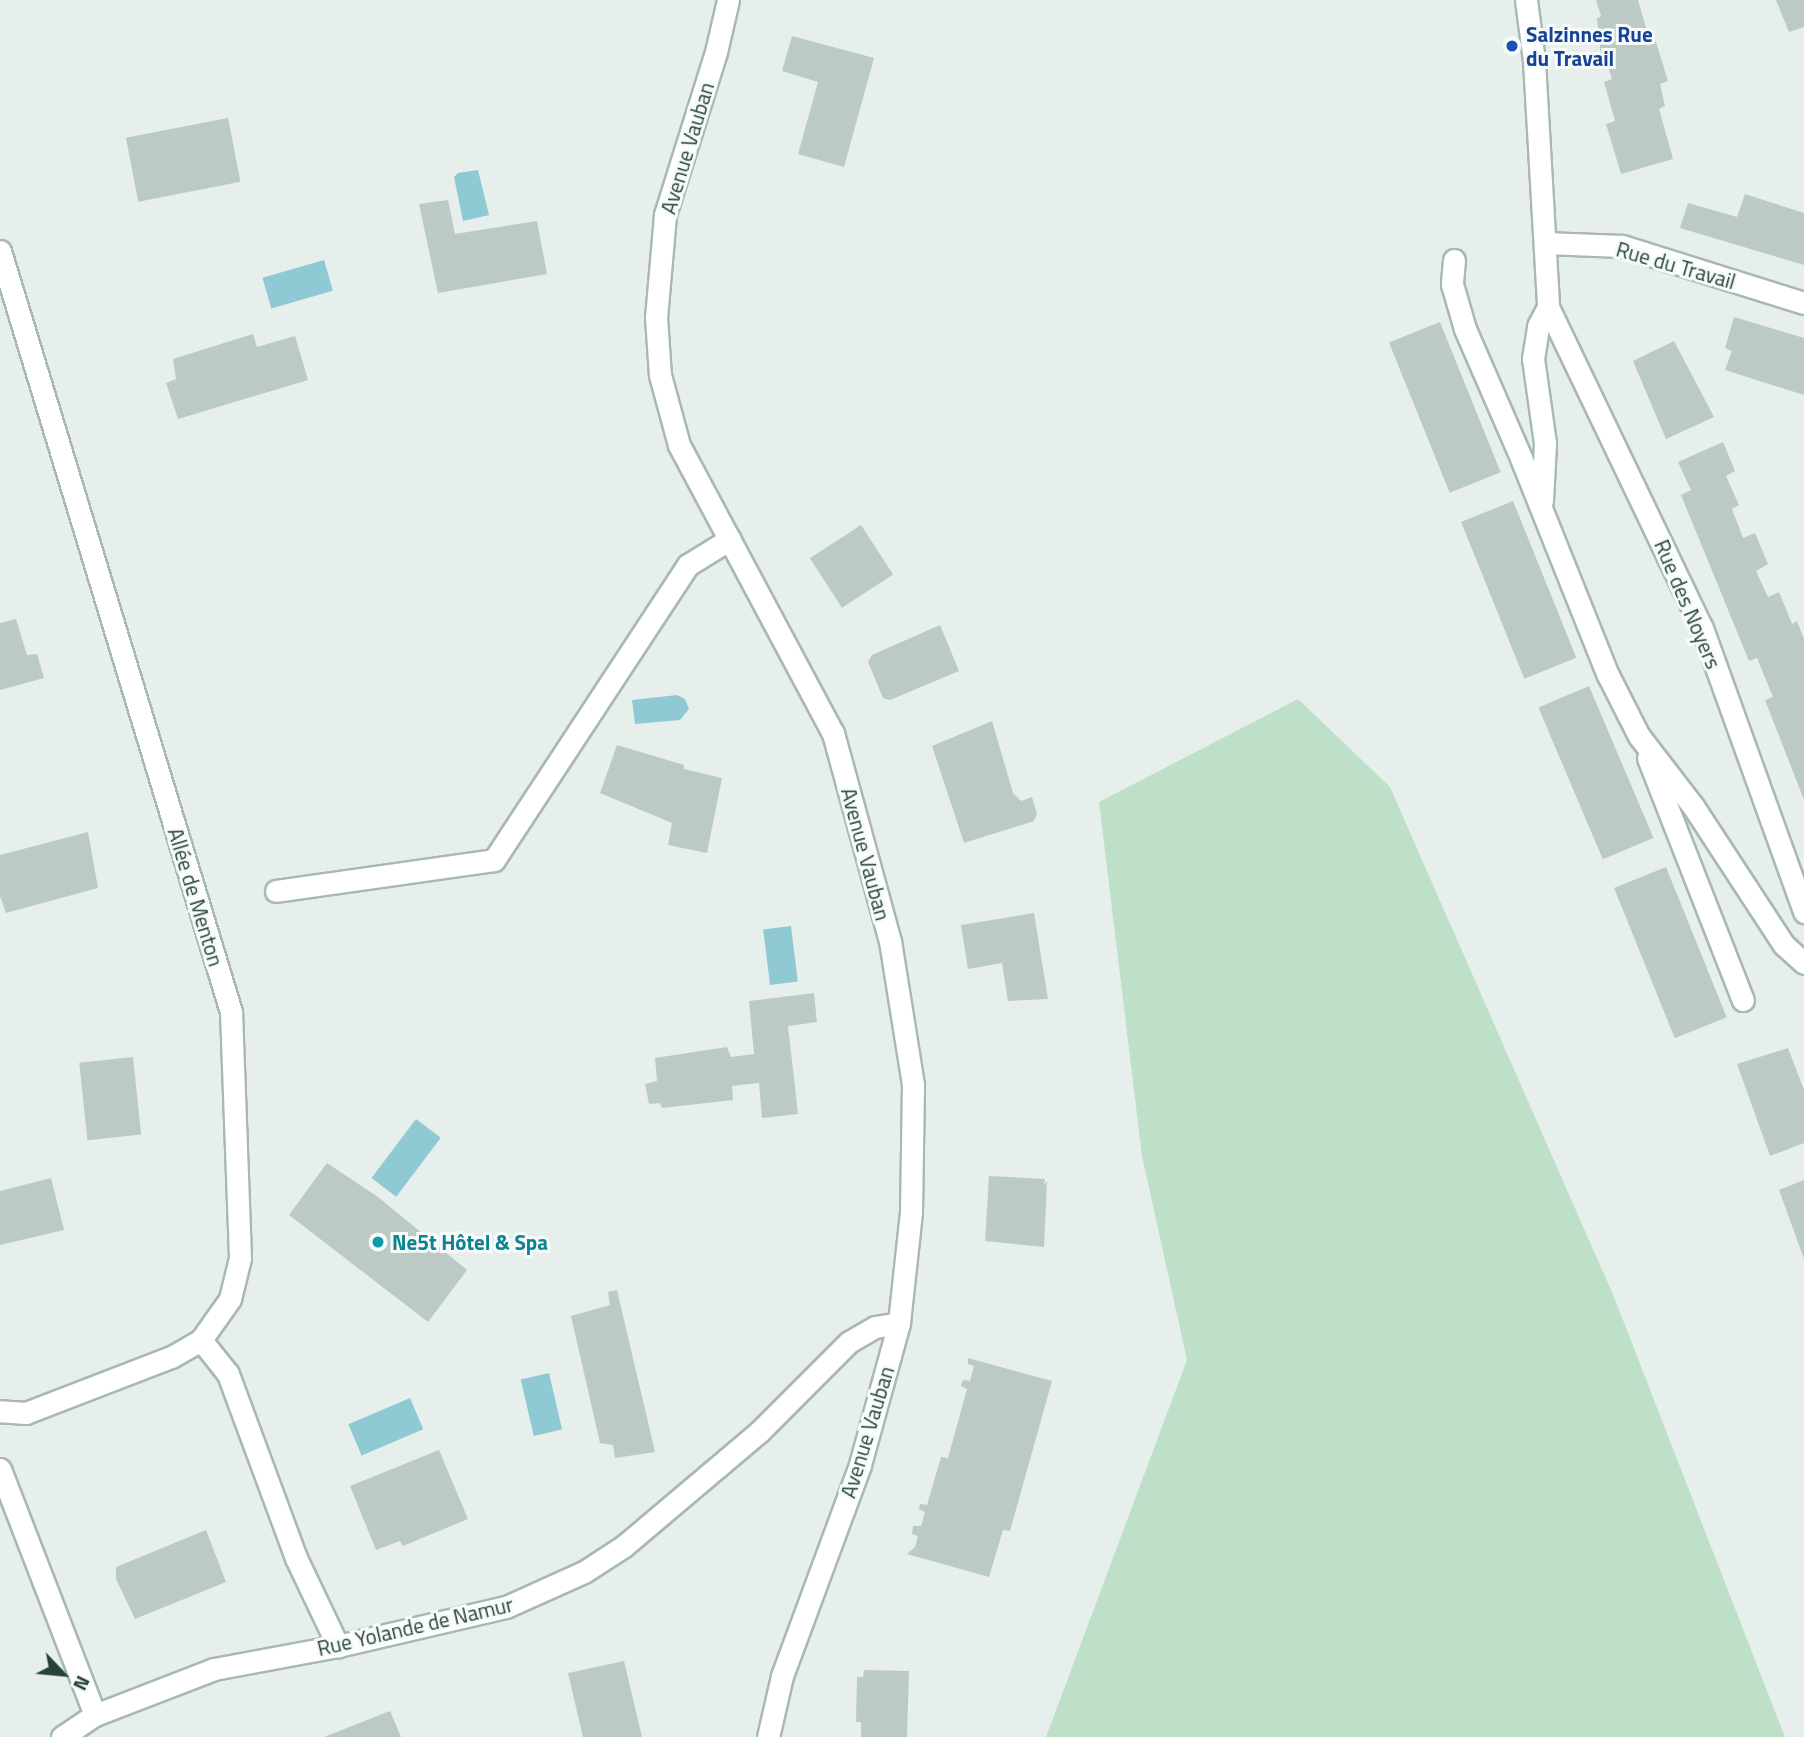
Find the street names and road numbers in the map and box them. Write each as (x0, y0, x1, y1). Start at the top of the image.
street label: Avenue Vauban (655, 79, 719, 217)
street label: Rue du Travail (1613, 236, 1739, 294)
street label: Rue des Noyers (1649, 536, 1727, 672)
street label: Avenue Vauban (836, 785, 896, 923)
street label: Allée de Menton (163, 825, 229, 969)
street label: Avenue Vauban (835, 1363, 899, 1501)
street label: Rue Yolande de Namur (315, 1591, 515, 1661)

